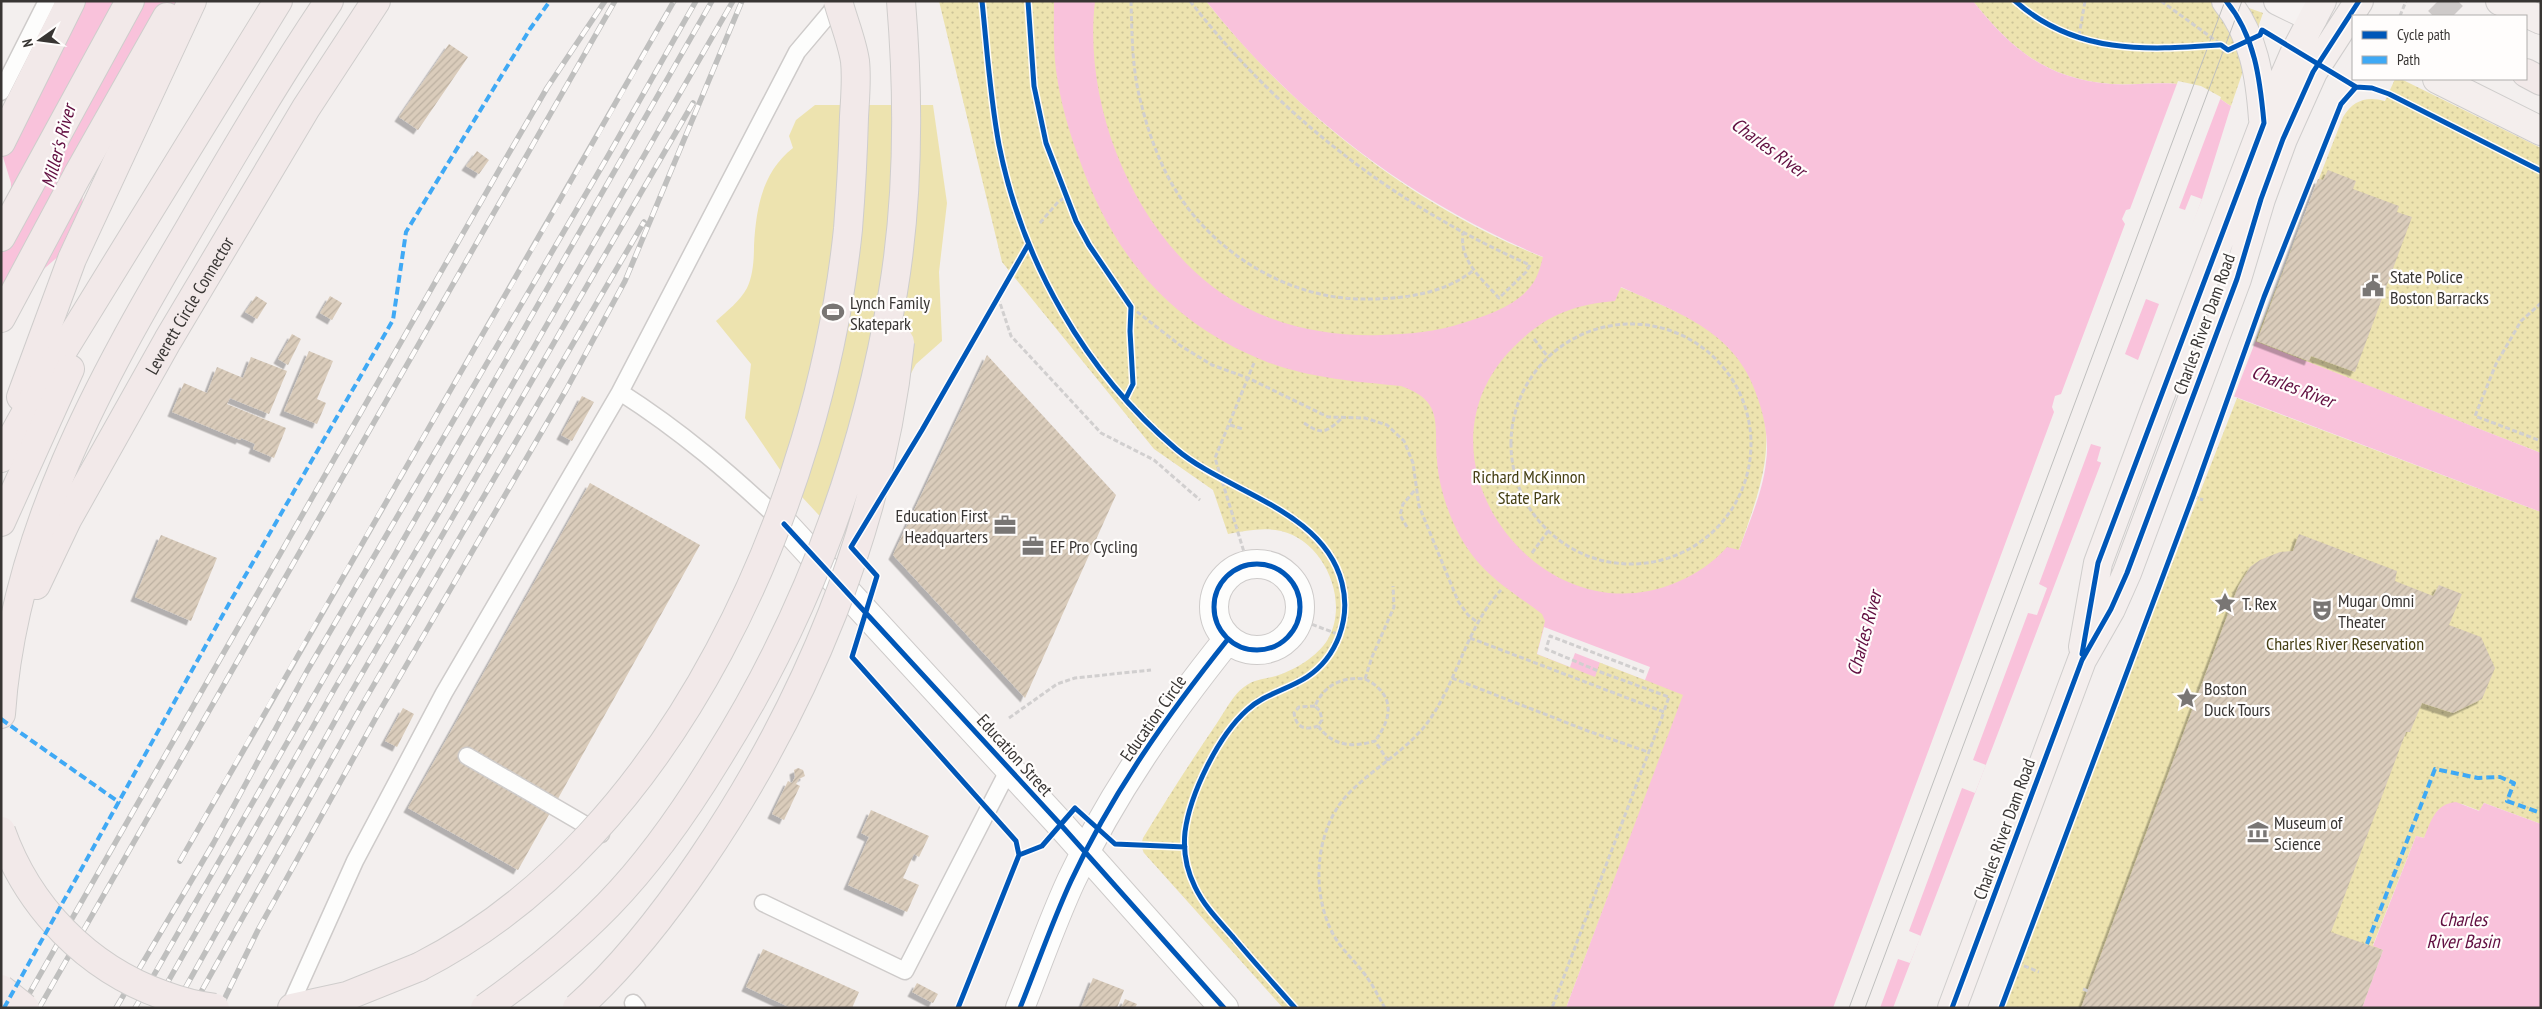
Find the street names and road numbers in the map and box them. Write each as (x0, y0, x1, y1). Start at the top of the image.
street label: Leverett Circle Connector (140, 232, 239, 378)
street label: Charles River Dam Road (2168, 250, 2240, 398)
street label: Education Circle (1115, 670, 1191, 766)
street label: Education Street (972, 709, 1058, 801)
street label: Charles River Dam Road (1968, 755, 2040, 903)

